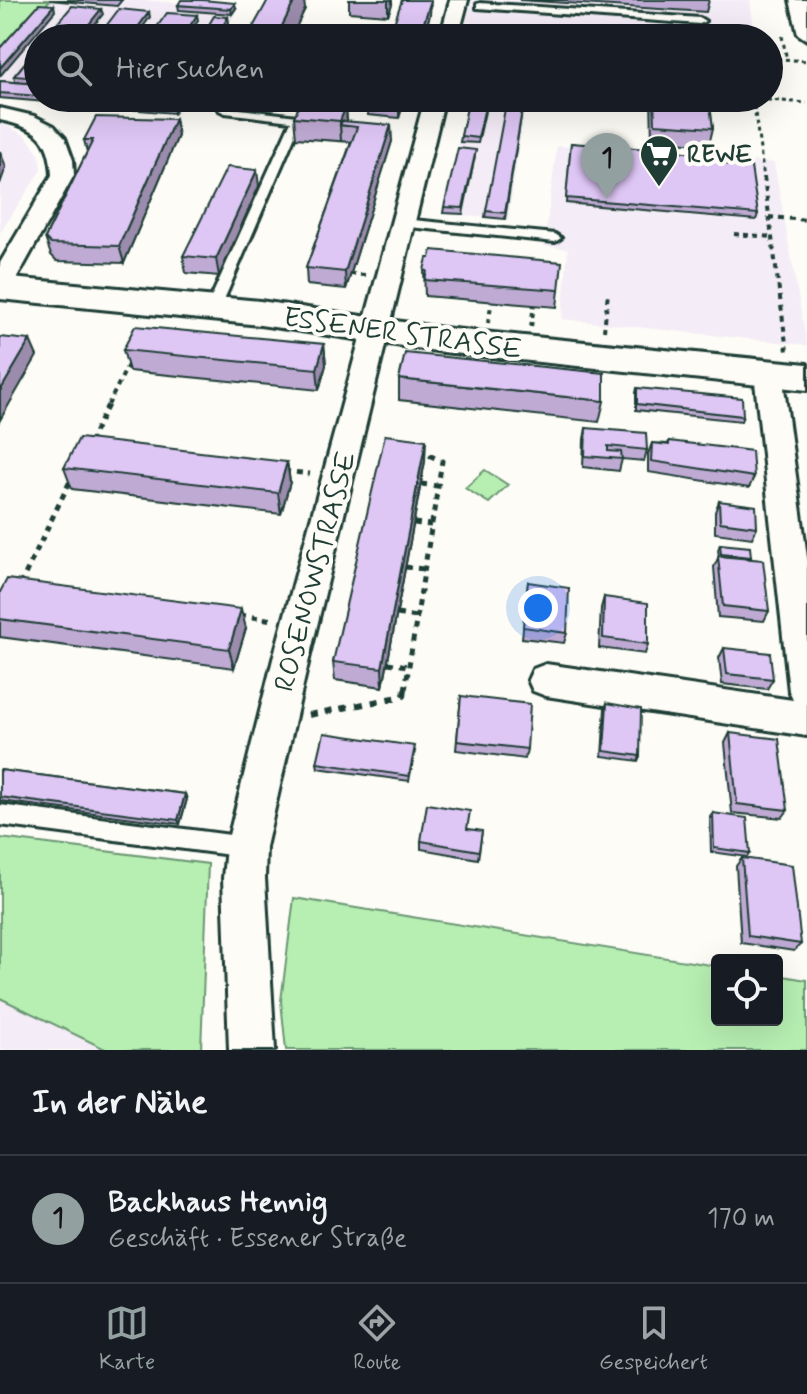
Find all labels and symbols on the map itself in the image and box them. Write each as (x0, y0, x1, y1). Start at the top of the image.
pin: 1 (581, 133, 633, 199)
supermarket icon: REWE (638, 133, 680, 188)
place label: REWE (687, 140, 752, 171)
street label: ESSENER STRASSE (281, 299, 524, 369)
street label: ROSENOWSTRASSE (267, 447, 366, 696)
your location (518, 588, 558, 628)

